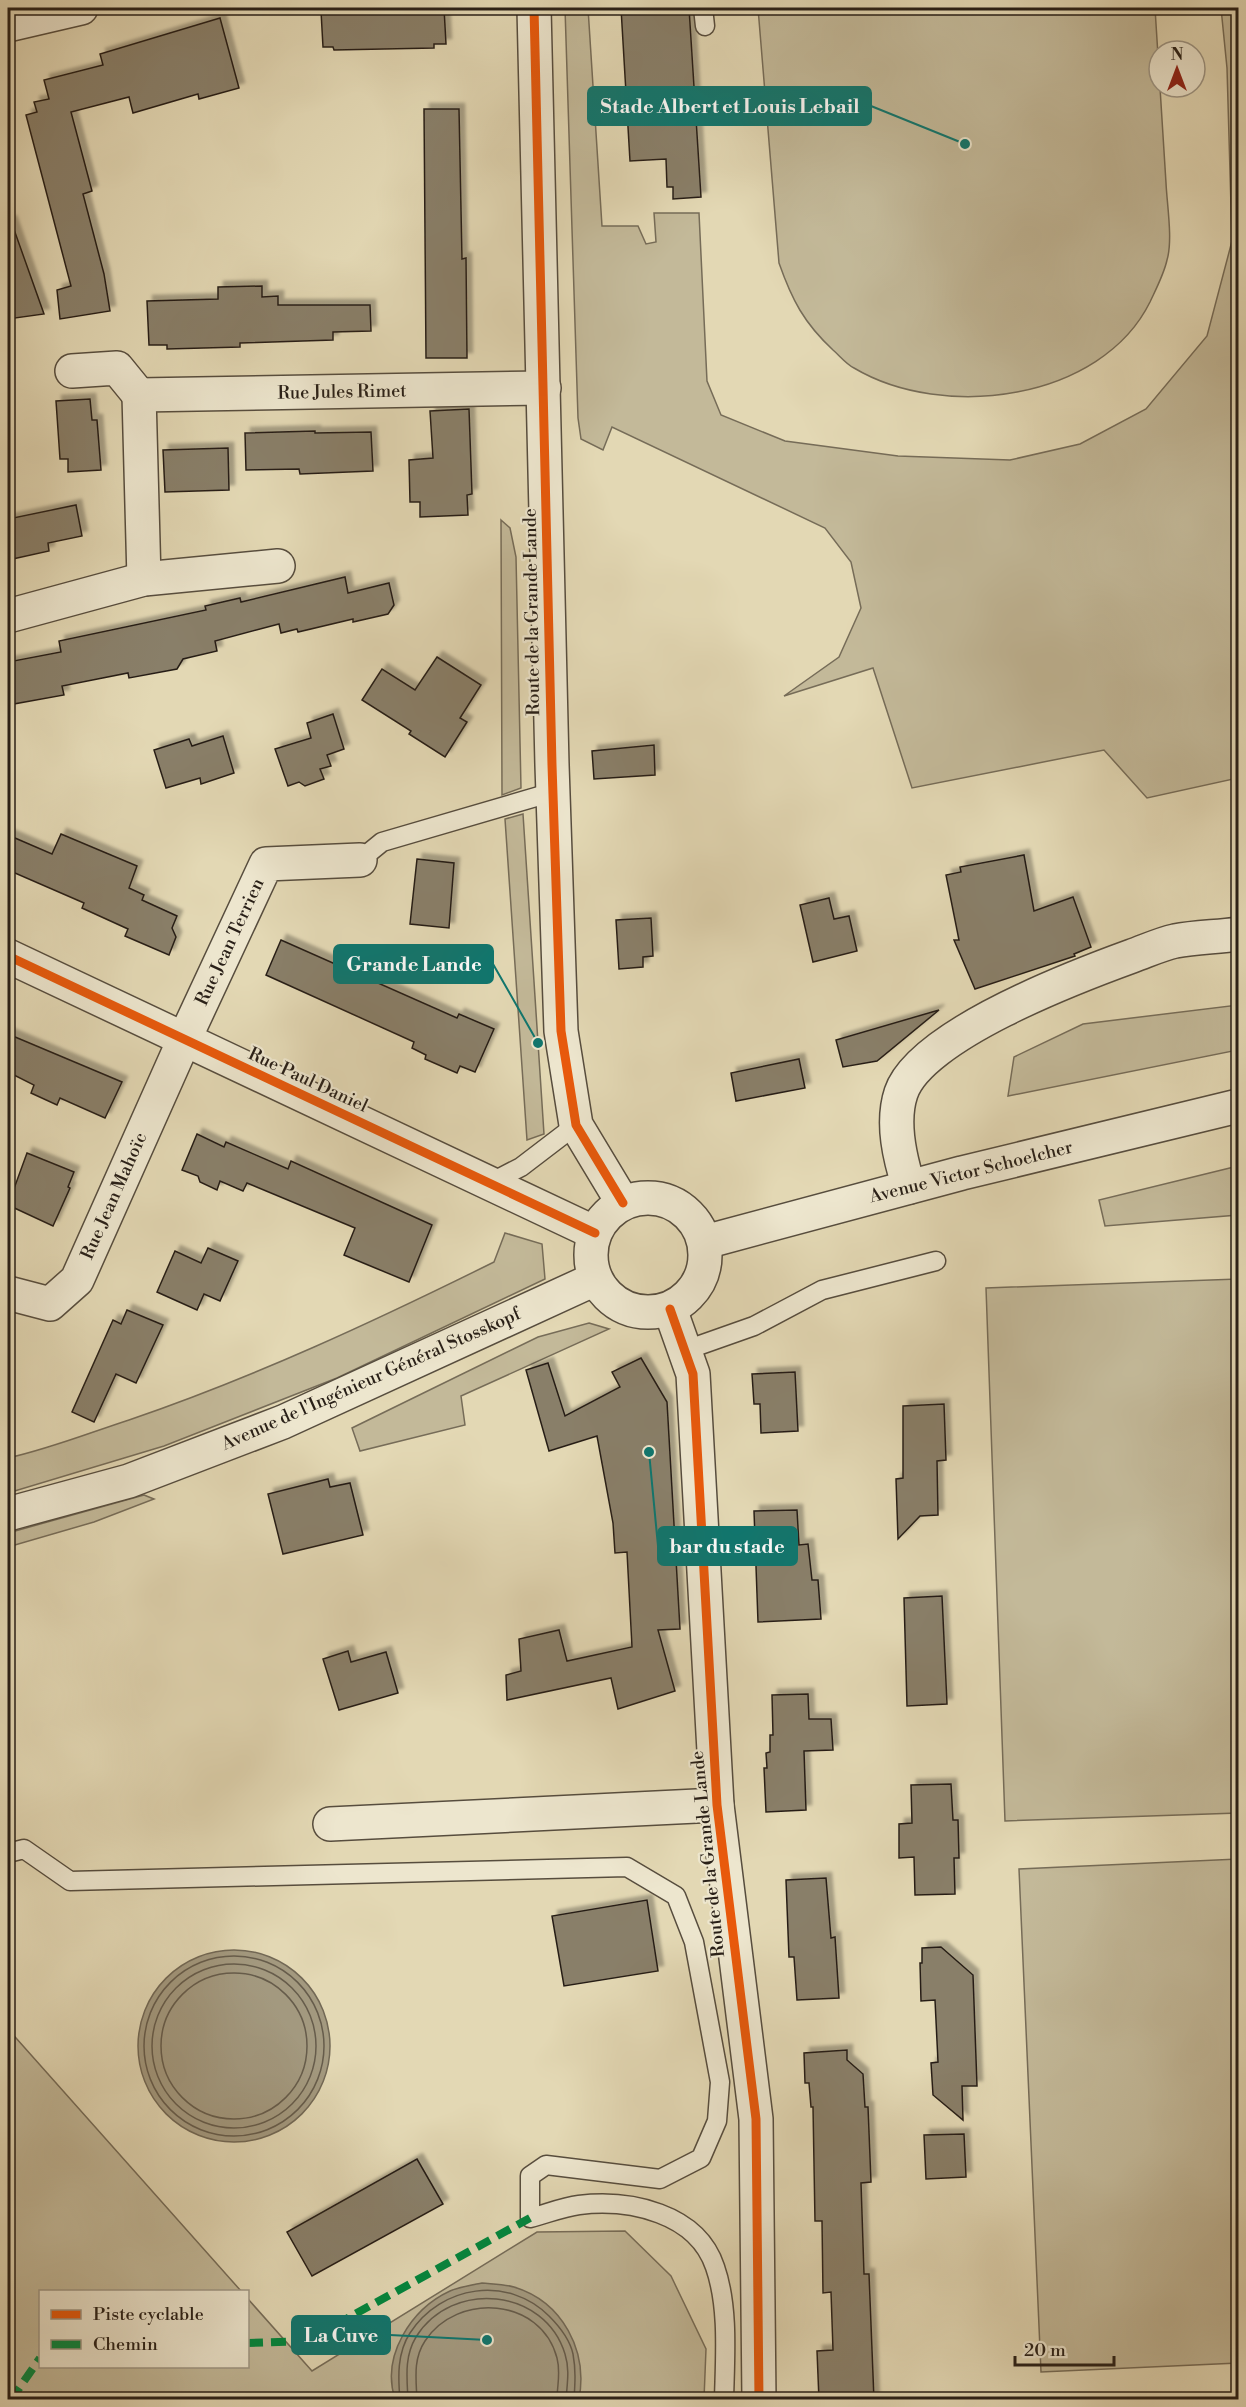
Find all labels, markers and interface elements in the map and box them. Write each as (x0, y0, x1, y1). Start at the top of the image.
north arrow (1147, 39, 1207, 99)
text: N (1171, 45, 1184, 65)
callout: Stade Albert et Louis Lebail (588, 87, 871, 125)
text: Stade Albert et Louis Lebail (600, 95, 860, 120)
street label: Rue Jules Rimet (277, 379, 407, 405)
street label: Route de la Grande Lande (519, 508, 545, 716)
street label: Rue Jean Terrien (190, 874, 270, 1009)
callout: Grande Lande (334, 945, 493, 983)
text: Grande Lande (346, 953, 482, 978)
street label: Rue Paul Daniel (244, 1042, 372, 1118)
street label: Rue Jean Mahoïc (76, 1129, 152, 1263)
street label: Avenue Victor Schoelcher (866, 1136, 1075, 1209)
street label: Avenue de l'Ingénieur Général Stosskopf (217, 1302, 526, 1456)
callout: bar du stade (658, 1527, 797, 1565)
text: bar du stade (669, 1535, 785, 1560)
street label: Route de la Grande Lande (686, 1749, 730, 1959)
legend (39, 2290, 249, 2368)
text: Piste cyclable (93, 2303, 204, 2326)
callout: La Cuve (292, 2316, 390, 2354)
text: La Cuve (304, 2324, 378, 2349)
scale bar (1015, 2329, 1114, 2367)
text: Chemin (93, 2333, 158, 2356)
text: 20 m (1024, 2339, 1066, 2362)

